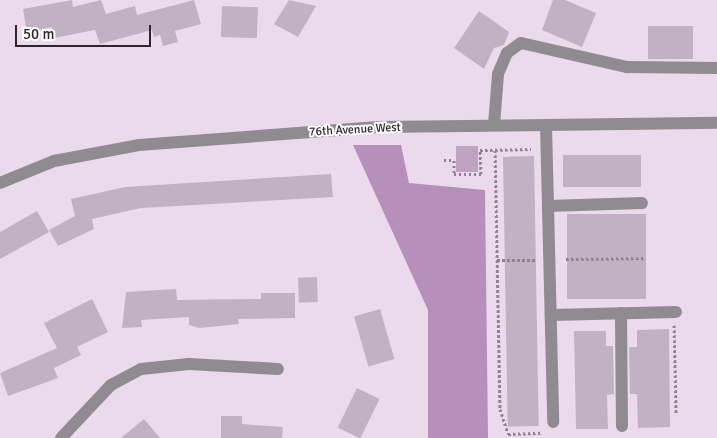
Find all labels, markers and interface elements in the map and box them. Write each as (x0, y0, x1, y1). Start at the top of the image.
scale bar (18, 15, 154, 47)
text: 50 m (23, 25, 54, 43)
street label: 76th Avenue West (309, 120, 401, 140)

